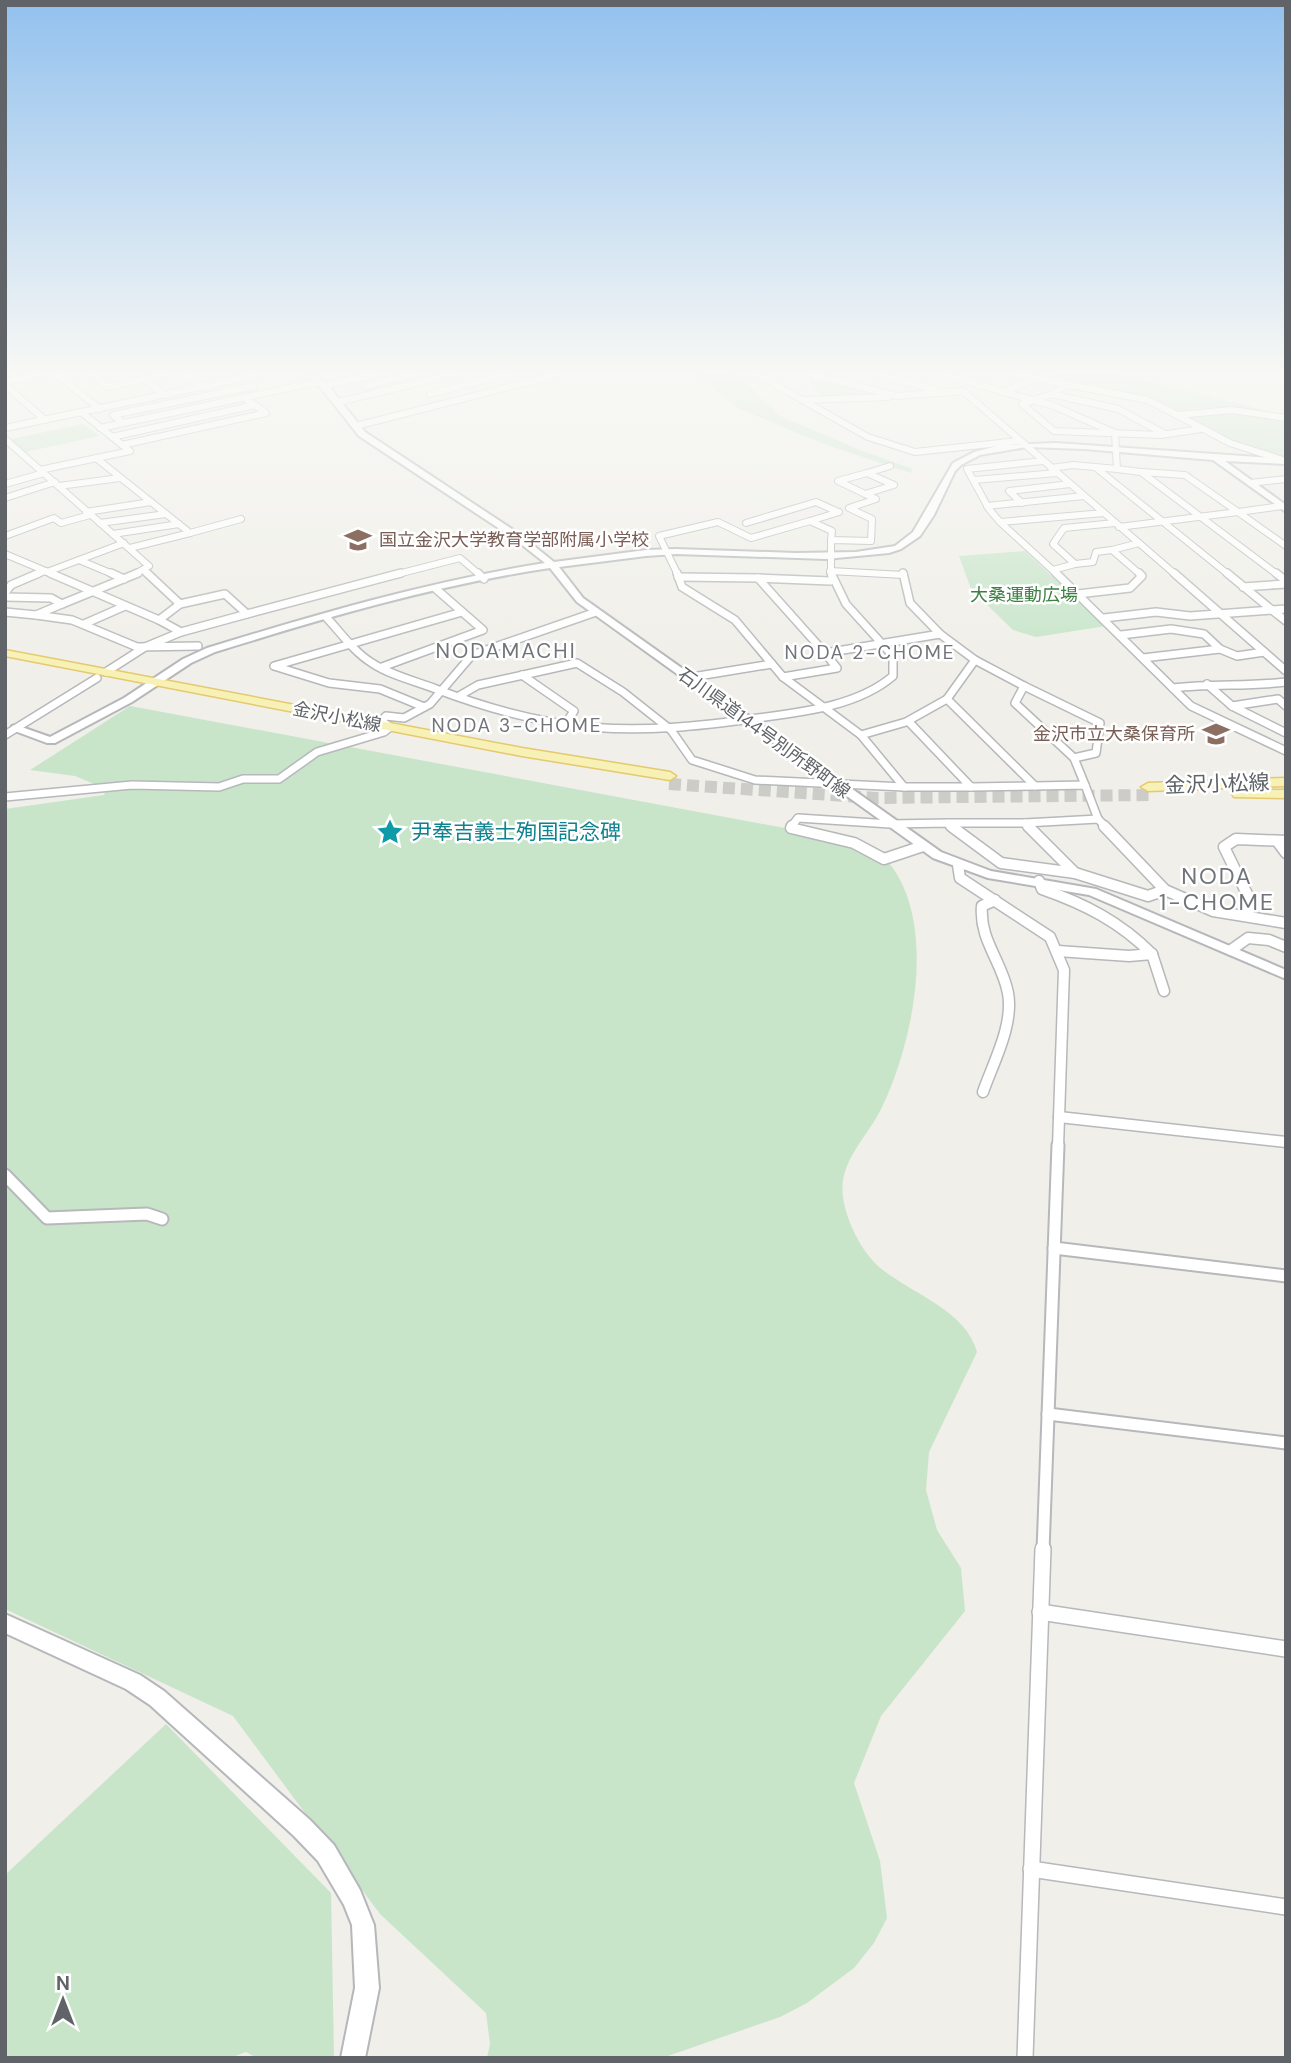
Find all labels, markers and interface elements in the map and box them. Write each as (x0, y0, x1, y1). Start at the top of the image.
school or university icon: 国立金沢大学教育学部附属小学校 (343, 525, 373, 555)
place label: 国立金沢大学教育学部附属小学校 (379, 528, 649, 552)
park label: 大桑運動広場 (970, 583, 1078, 607)
district label: NODAMACHI (435, 637, 577, 665)
district label: NODA 2-CHOME (785, 640, 955, 665)
street label: 石川県道144号別所野町線 (673, 662, 855, 804)
street label: 金沢小松線 (291, 697, 383, 737)
district label: NODA 3-CHOME (431, 713, 603, 738)
school or university icon: 金沢市立大桑保育所 (1201, 719, 1231, 749)
place label: 金沢市立大桑保育所 (1033, 722, 1195, 746)
street label: 金沢小松線 (1164, 768, 1270, 800)
place icon: 尹奉吉義士殉国記念碑 (375, 817, 405, 847)
place label: 尹奉吉義士殉国記念碑 (411, 818, 621, 846)
district label: NODA 1-CHOME (1159, 861, 1275, 917)
north arrow (28, 1965, 98, 2035)
text: N (56, 1971, 70, 1996)

